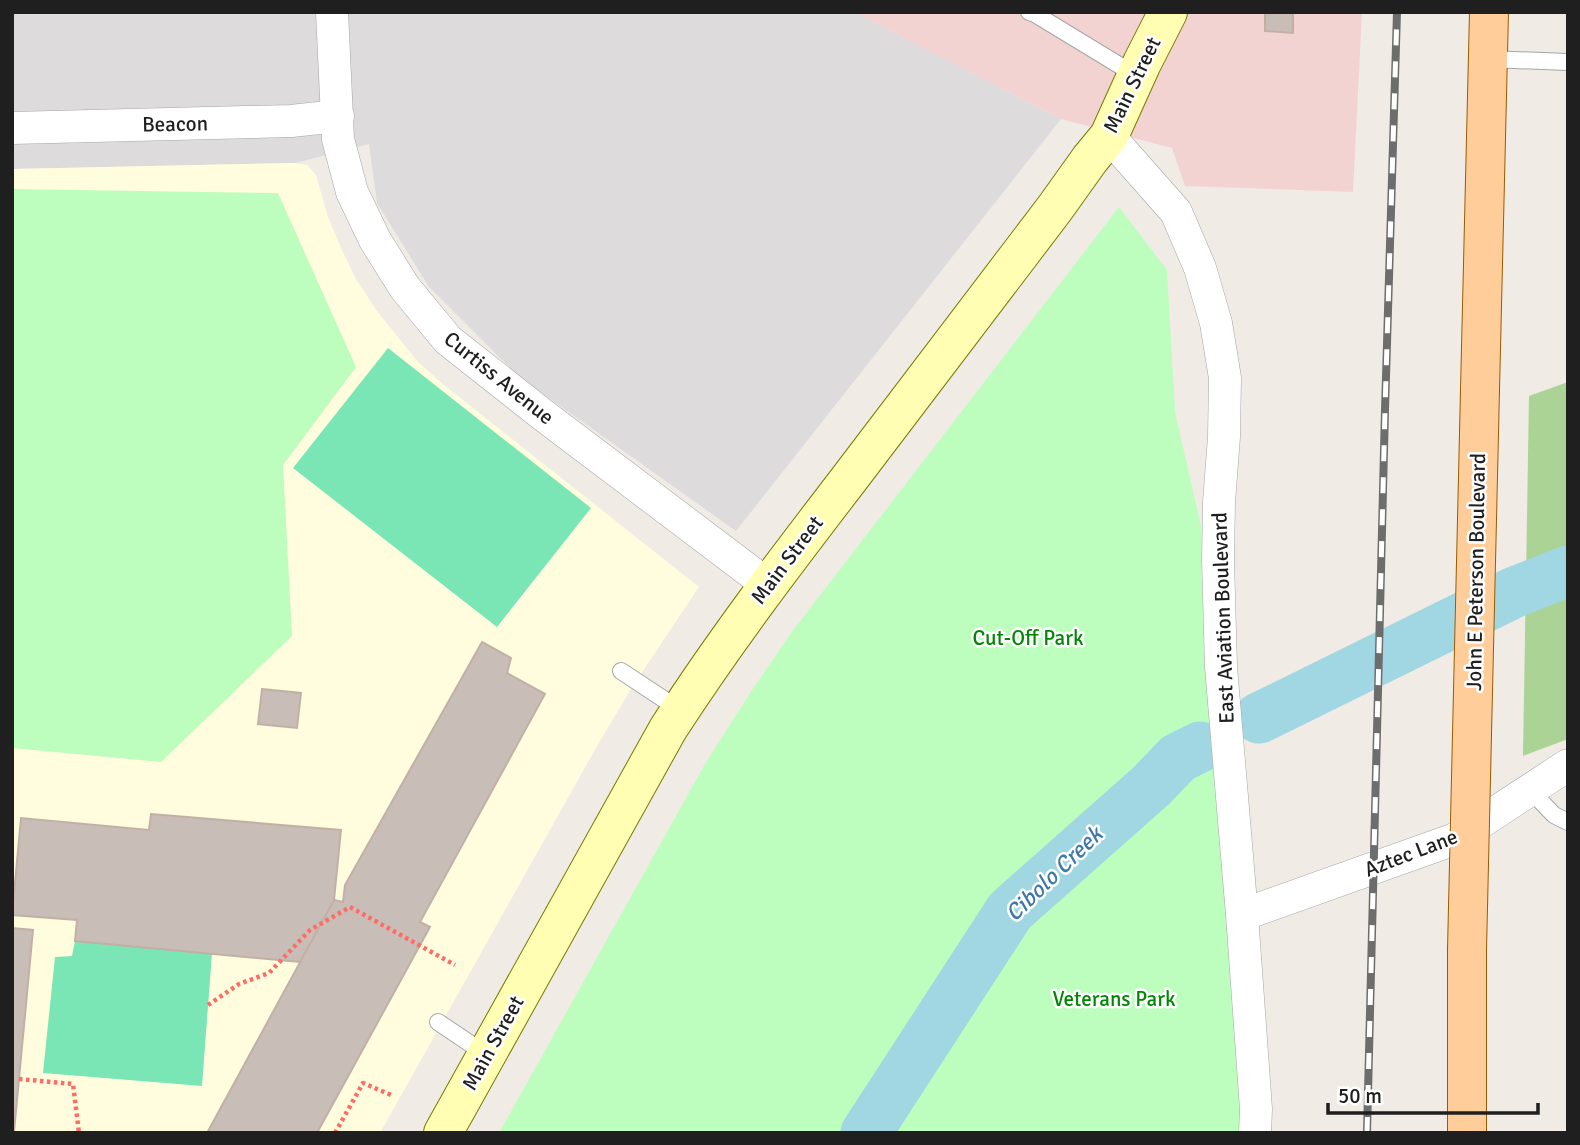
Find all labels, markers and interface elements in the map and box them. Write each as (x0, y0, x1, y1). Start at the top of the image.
street label: Main Street (1097, 33, 1167, 137)
street label: Beacon (142, 110, 208, 138)
street label: Curtiss Avenue (439, 326, 559, 430)
street label: John E Peterson Boulevard (1461, 453, 1491, 691)
street label: Main Street (745, 511, 829, 609)
street label: East Aviation Boulevard (1206, 512, 1240, 724)
park label: Cut-Off Park (972, 625, 1084, 651)
water label: Cibolo Creek (999, 819, 1111, 928)
street label: Aztec Lane (1361, 823, 1461, 883)
park label: Veterans Park (1052, 986, 1176, 1012)
street label: Main Street (456, 991, 530, 1095)
scale bar (1328, 1072, 1538, 1116)
text: 50 m (1338, 1083, 1382, 1109)

